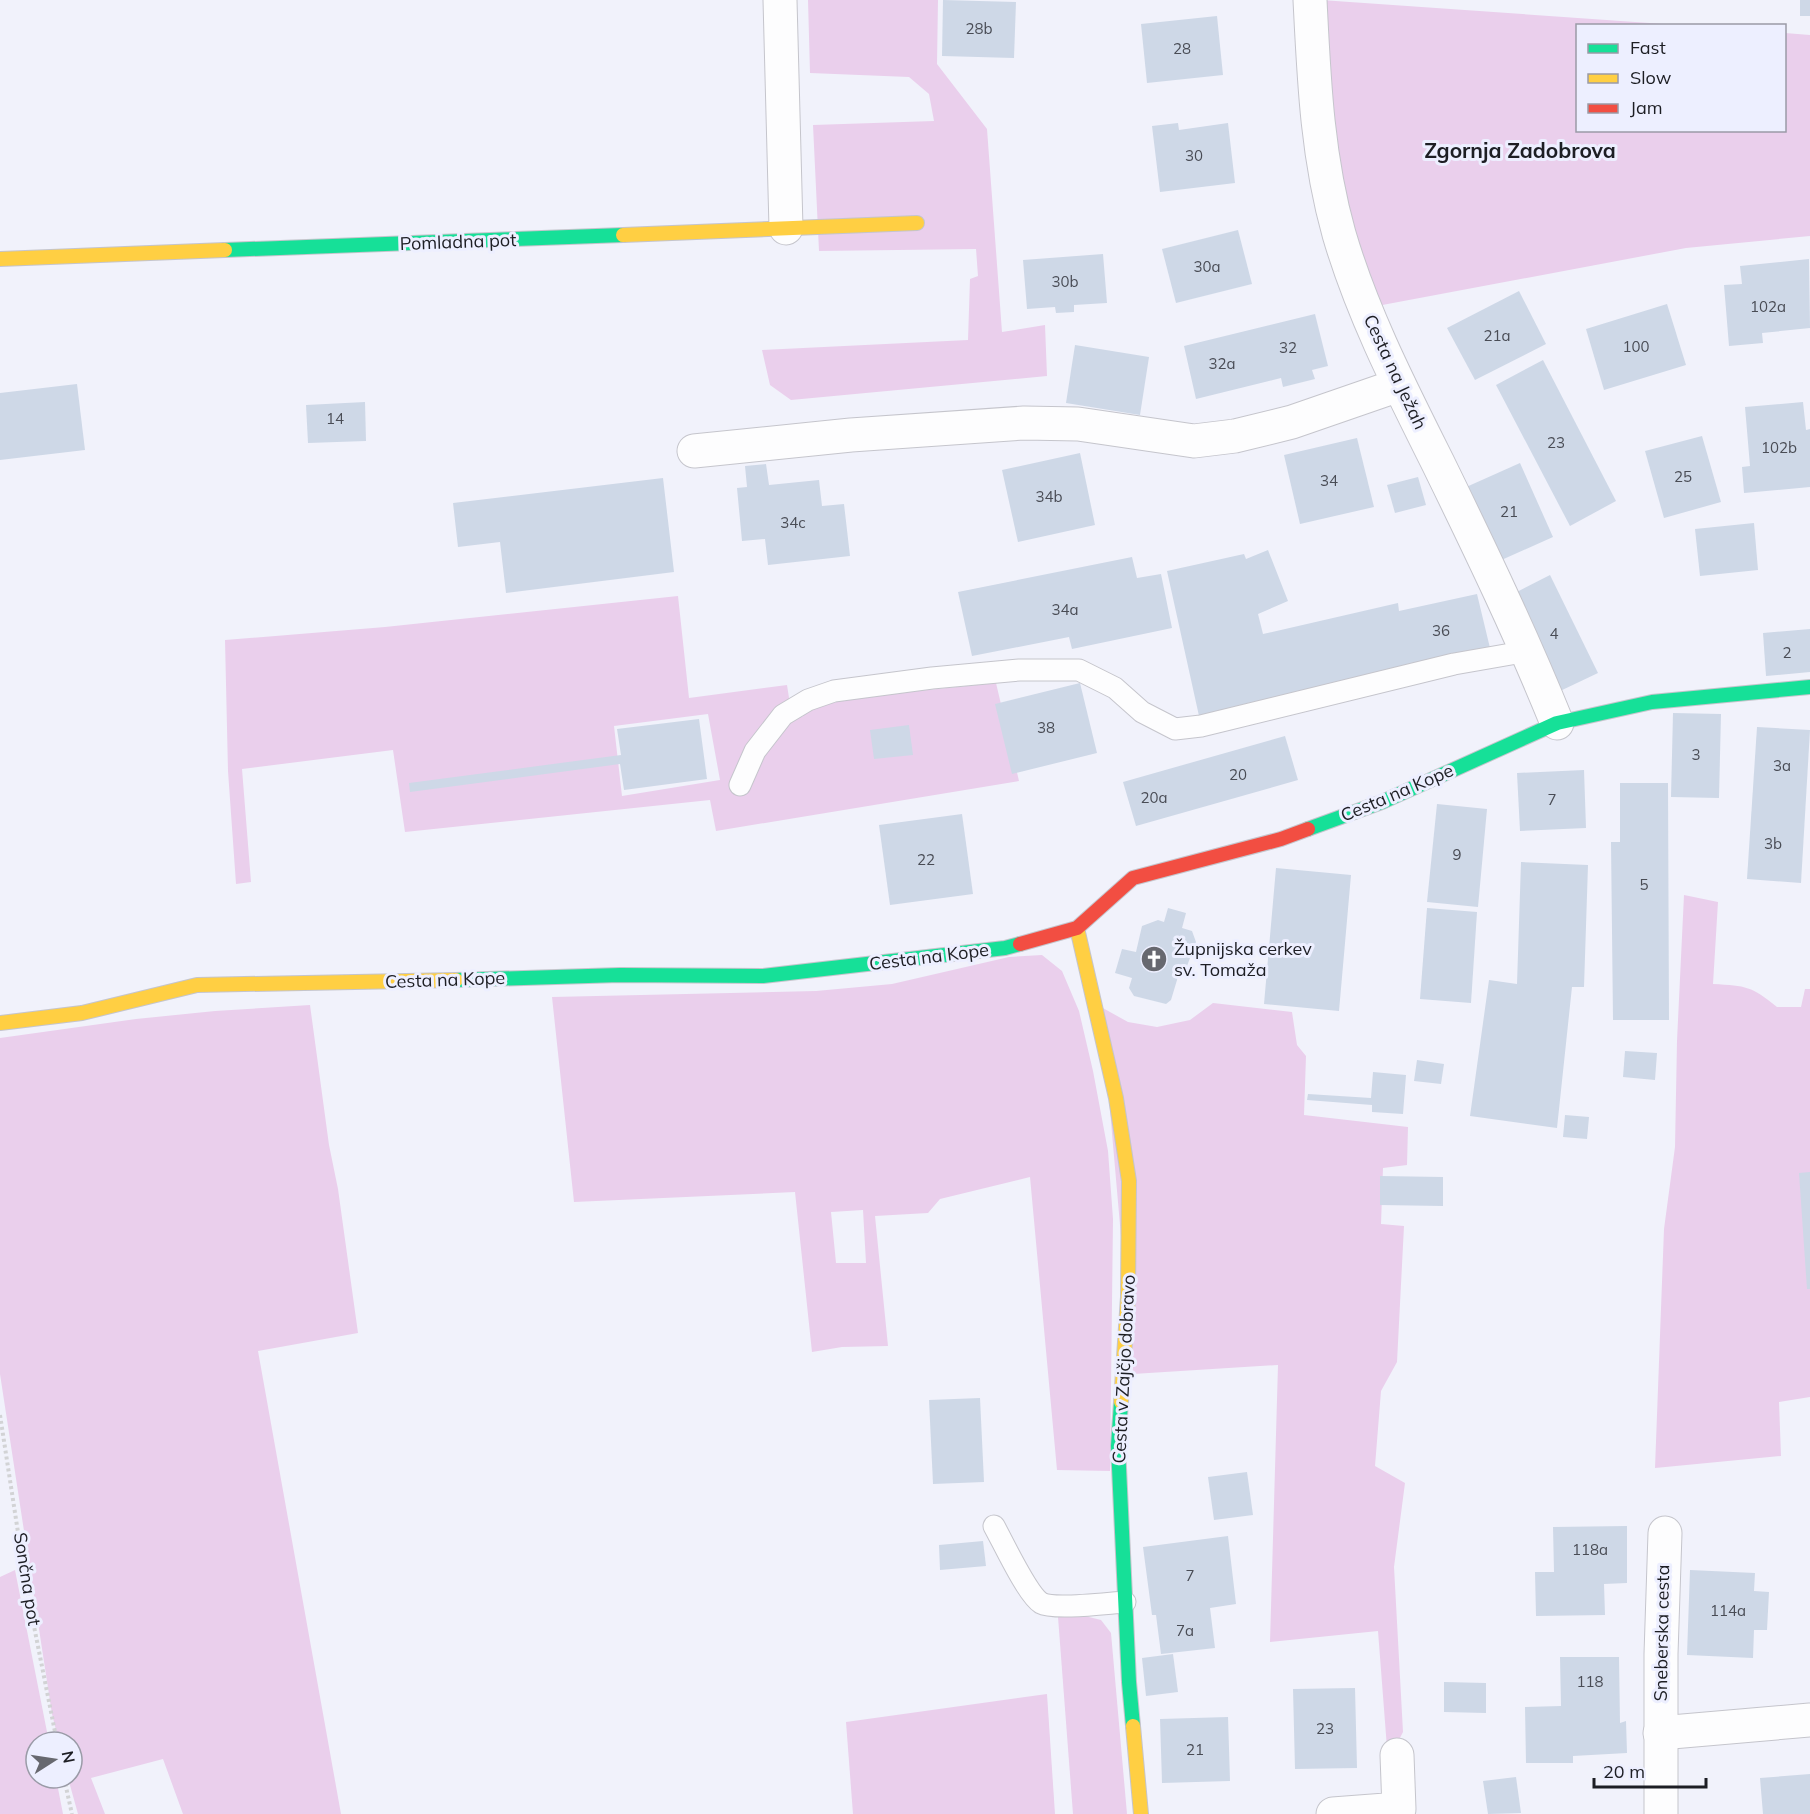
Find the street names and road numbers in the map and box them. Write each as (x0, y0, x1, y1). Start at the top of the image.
street label: Pomladna pot (399, 228, 517, 255)
street label: Cesta na Ježah (1359, 311, 1432, 433)
street label: Cesta na Kope (1337, 758, 1457, 827)
street label: Cesta na Kope (868, 938, 990, 975)
street label: Cesta na Kope (385, 966, 505, 993)
street label: Cesta v Zajčjo dobravo (1107, 1274, 1140, 1464)
street label: Sončna pot (9, 1531, 46, 1627)
street label: Sneberska cesta (1649, 1564, 1674, 1702)

